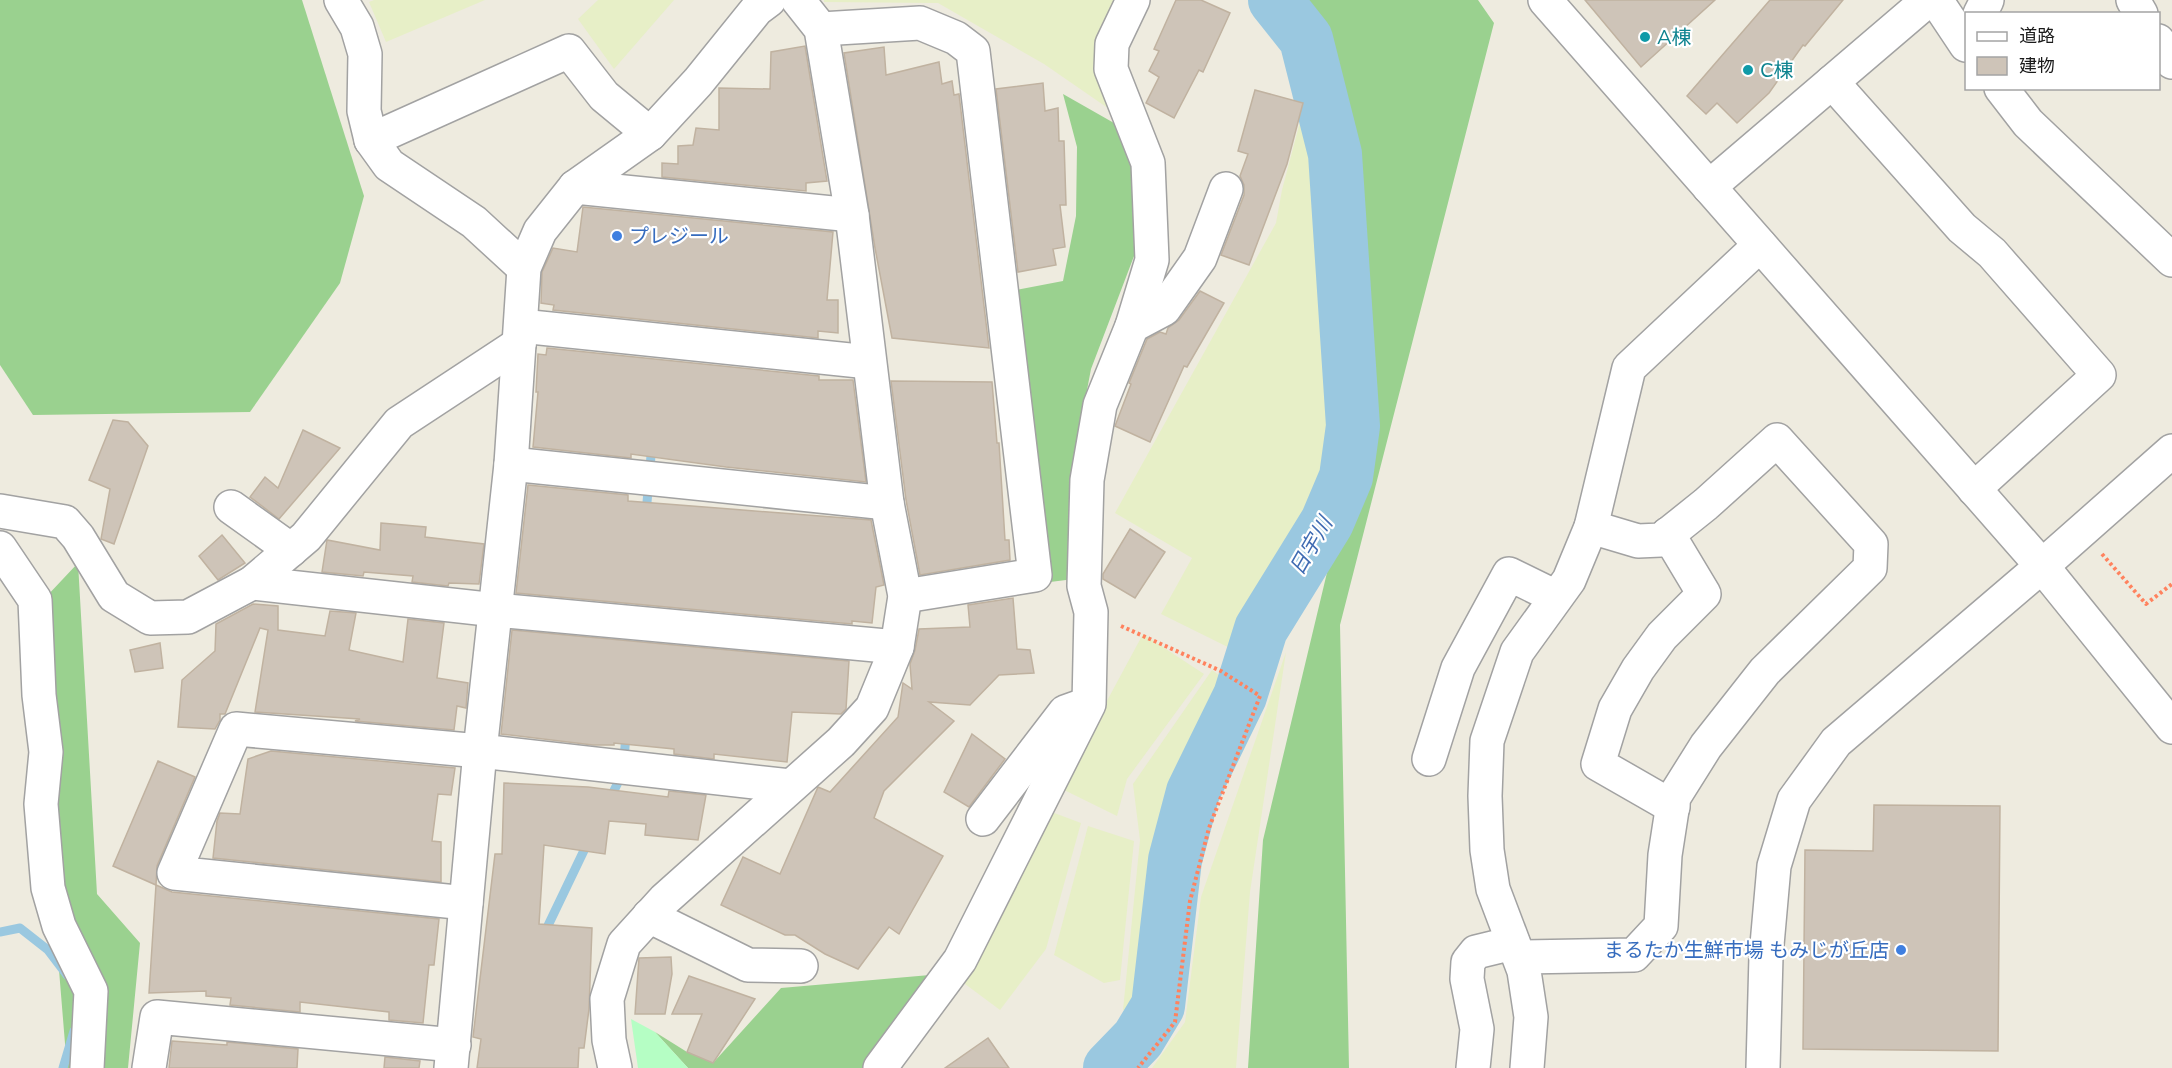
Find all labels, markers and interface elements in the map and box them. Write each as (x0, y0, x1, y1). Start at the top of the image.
legend (1965, 12, 2160, 90)
place label: A棟 (1657, 24, 1692, 51)
text: 道路 (2019, 24, 2055, 48)
marker: A棟 (1638, 30, 1652, 44)
text: 建物 (2019, 54, 2055, 78)
place label: C棟 (1760, 57, 1793, 84)
marker: C棟 (1741, 63, 1755, 77)
place label: プレジール (629, 223, 729, 250)
marker: プレジール (610, 229, 624, 243)
water label: 日宇川 (1283, 510, 1340, 580)
place label: まるたか生鮮市場 もみじが丘店 (1604, 937, 1889, 964)
marker: まるたか生鮮市場 もみじが丘店 (1894, 943, 1908, 957)

